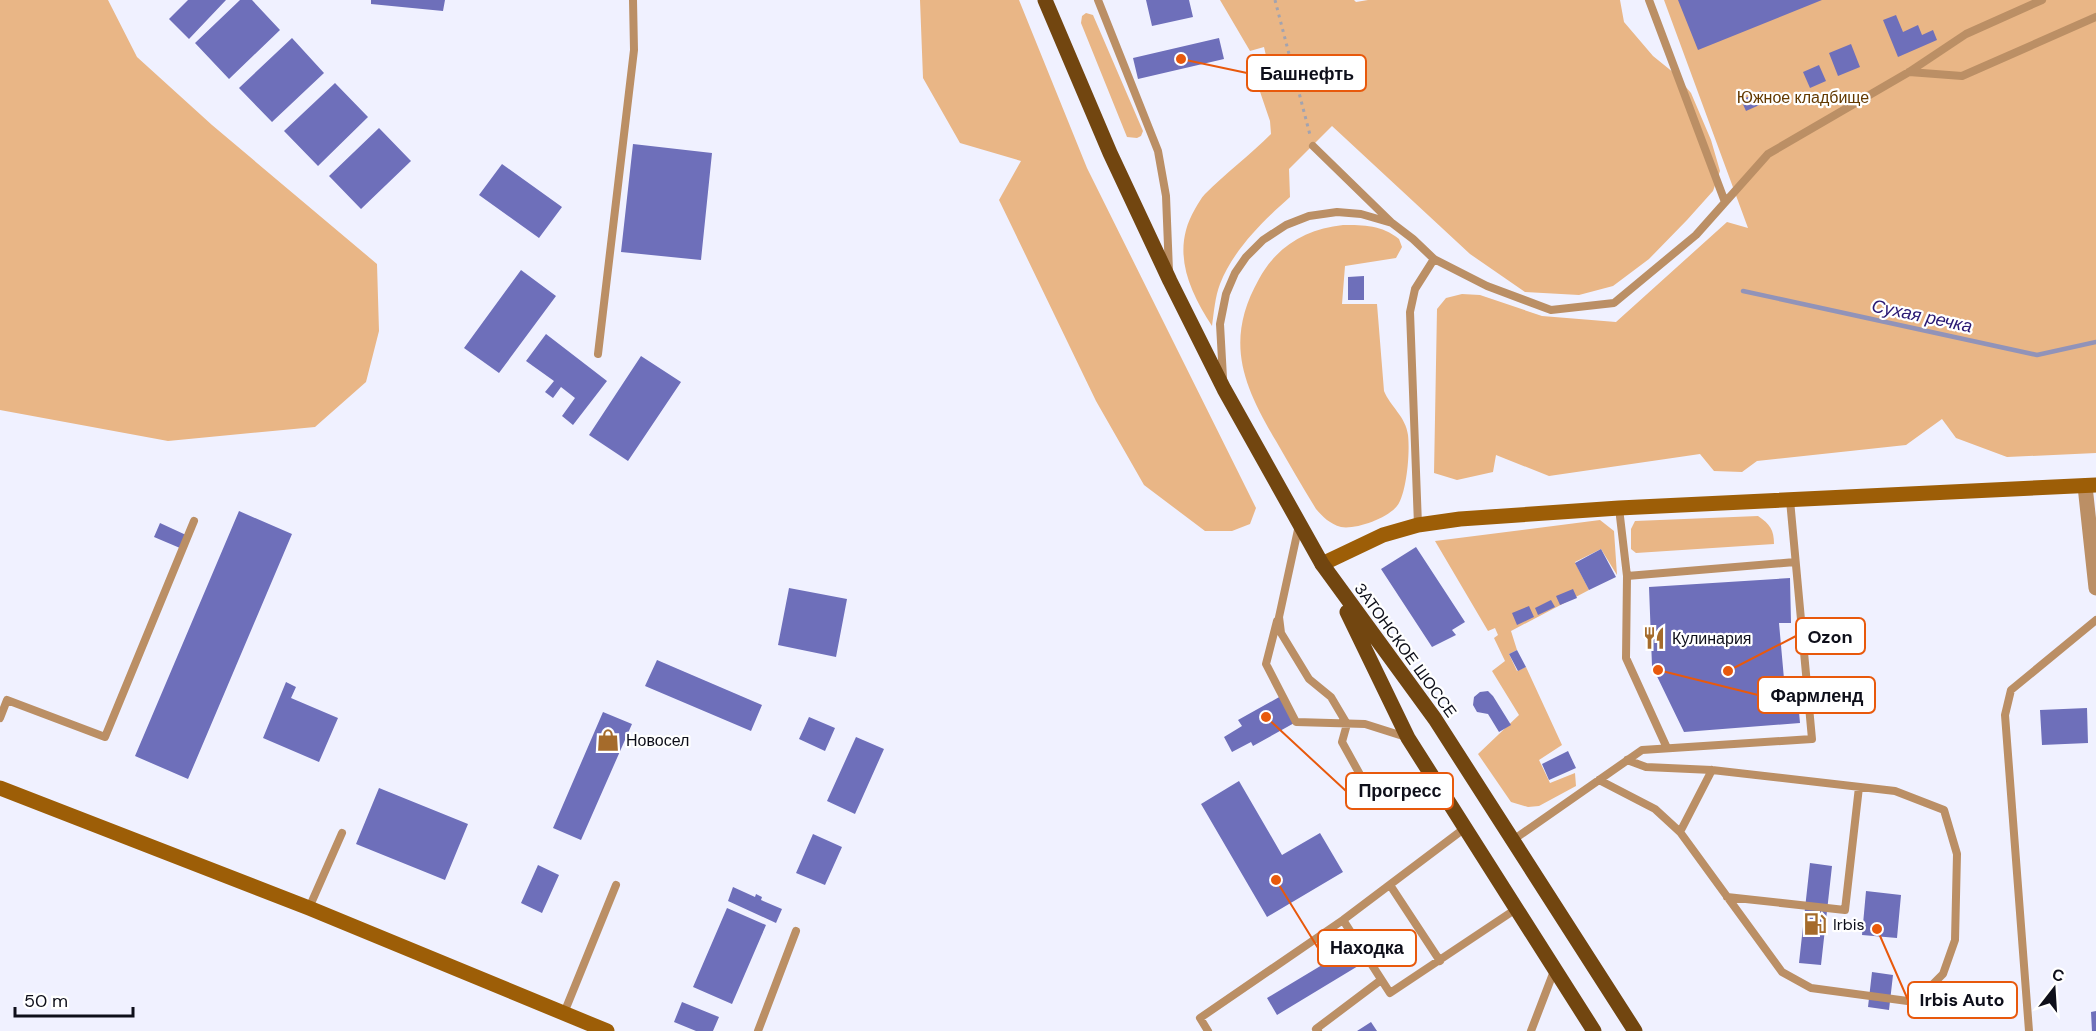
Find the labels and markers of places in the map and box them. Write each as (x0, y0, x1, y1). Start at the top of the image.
callout: Башнефть (1247, 55, 1366, 91)
callout: Ozon (1796, 618, 1865, 654)
restaurant icon: Кулинария (1641, 625, 1667, 651)
place label: Кулинария (1672, 628, 1751, 649)
callout: Фармленд (1758, 677, 1875, 713)
shop icon: Новосел (595, 727, 621, 753)
place label: Новосел (626, 730, 689, 751)
callout: Прогресс (1346, 773, 1453, 809)
fuel station icon: Irbis (1802, 911, 1828, 937)
place label: Irbis (1833, 914, 1865, 935)
callout: Находка (1318, 930, 1416, 966)
callout: Irbis Auto (1908, 982, 2017, 1018)

